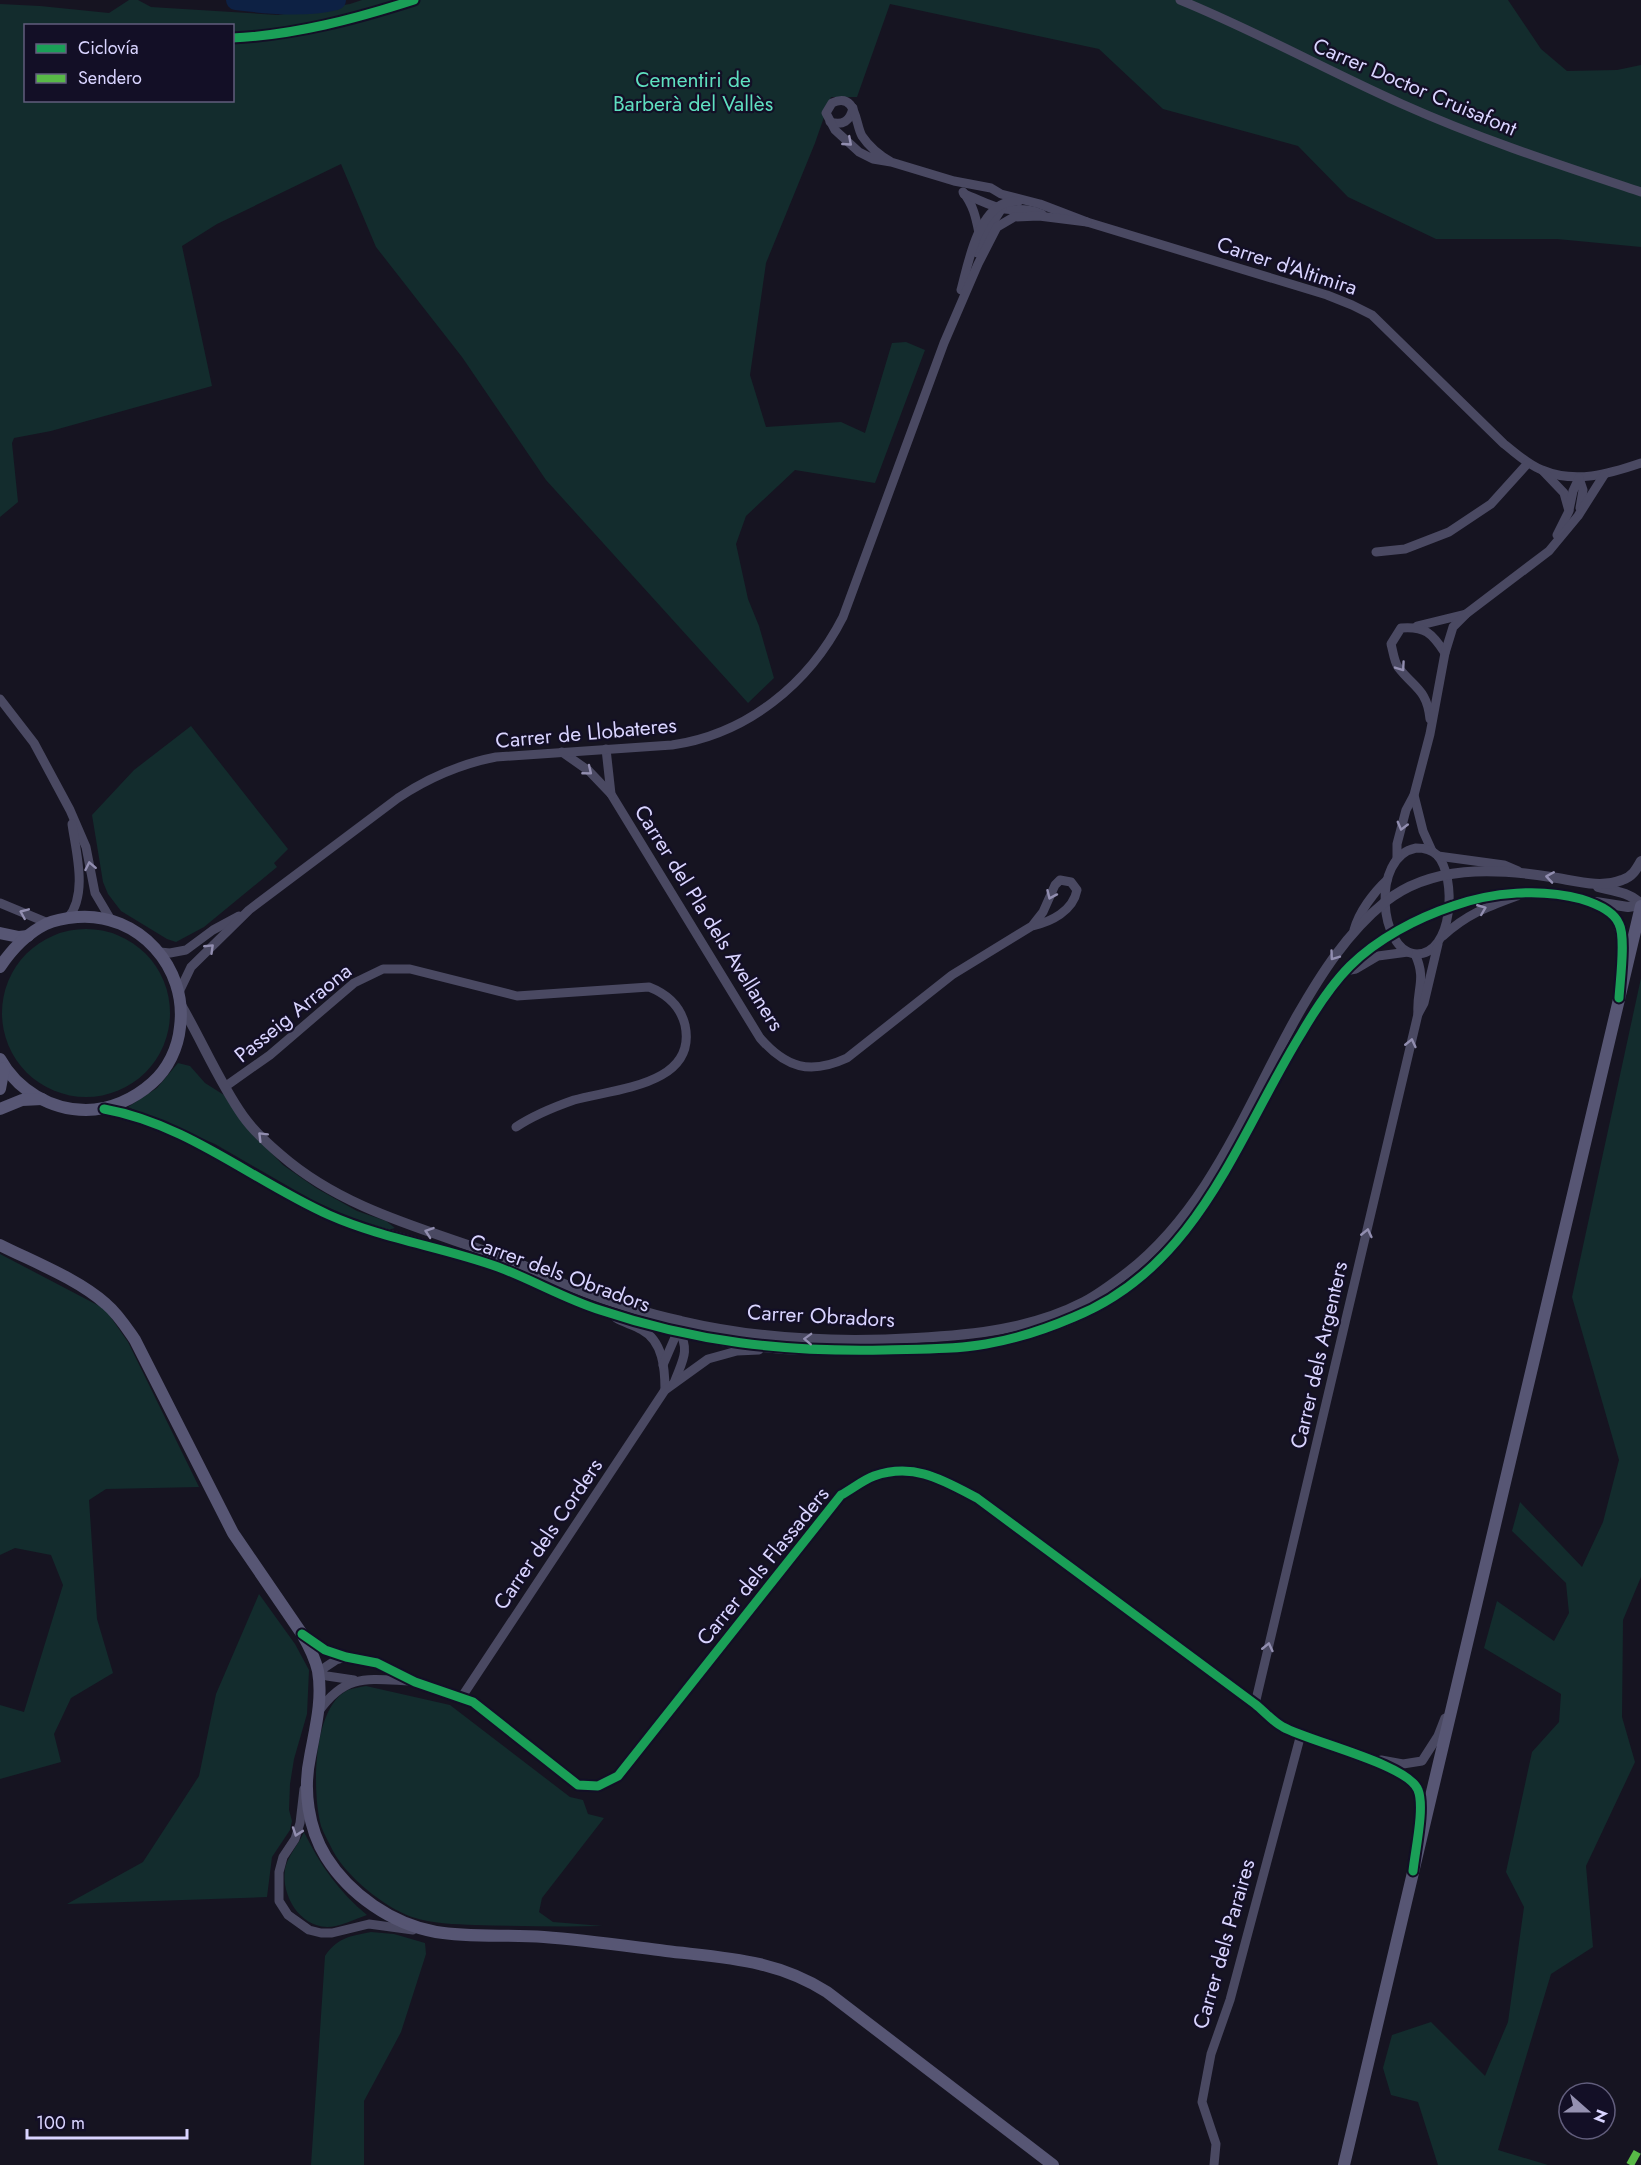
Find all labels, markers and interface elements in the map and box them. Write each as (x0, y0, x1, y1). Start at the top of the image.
legend (24, 24, 234, 102)
street label: Carrer Doctor Cruisafont (1308, 30, 1522, 144)
text: Ciclovía (78, 35, 139, 61)
text: Sendero (78, 65, 142, 91)
park label: Cementiri de Barberà del Vallès (613, 65, 773, 119)
one-way arrow (841, 135, 852, 146)
street label: Carrer d'Altimira (1213, 229, 1361, 303)
one-way arrow (1393, 660, 1404, 671)
street label: Carrer de Llobateres (494, 710, 678, 756)
one-way arrow (581, 763, 592, 774)
street label: Carrer del Pla dels Avellaners (627, 799, 791, 1037)
one-way arrow (1397, 820, 1409, 831)
one-way arrow (84, 862, 97, 872)
one-way arrow (1545, 871, 1555, 883)
one-way arrow (1046, 888, 1058, 899)
one-way arrow (1476, 904, 1487, 916)
one-way arrow (19, 908, 30, 920)
one-way arrow (203, 945, 214, 956)
one-way arrow (1331, 950, 1342, 961)
street label: Passeig Arraona (228, 956, 358, 1070)
one-way arrow (1404, 1038, 1417, 1048)
one-way arrow (259, 1133, 270, 1144)
one-way arrow (425, 1226, 435, 1239)
street label: Carrer dels Obradors (465, 1226, 655, 1320)
one-way arrow (1359, 1228, 1372, 1238)
street label: Carrer dels Argenters (1283, 1258, 1355, 1452)
street label: Carrer Obradors (746, 1297, 896, 1335)
one-way arrow (804, 1332, 813, 1345)
street label: Carrer dels Corders (486, 1452, 610, 1616)
street label: Carrer dels Flassaders (690, 1480, 836, 1652)
one-way arrow (1261, 1642, 1274, 1652)
one-way arrow (291, 1827, 304, 1837)
street label: Carrer dels Paraires (1185, 1856, 1263, 2032)
north arrow (1557, 2081, 1617, 2141)
scale bar (27, 2102, 188, 2140)
text: N (1588, 2106, 1614, 2126)
text: 100 m (36, 2110, 85, 2136)

